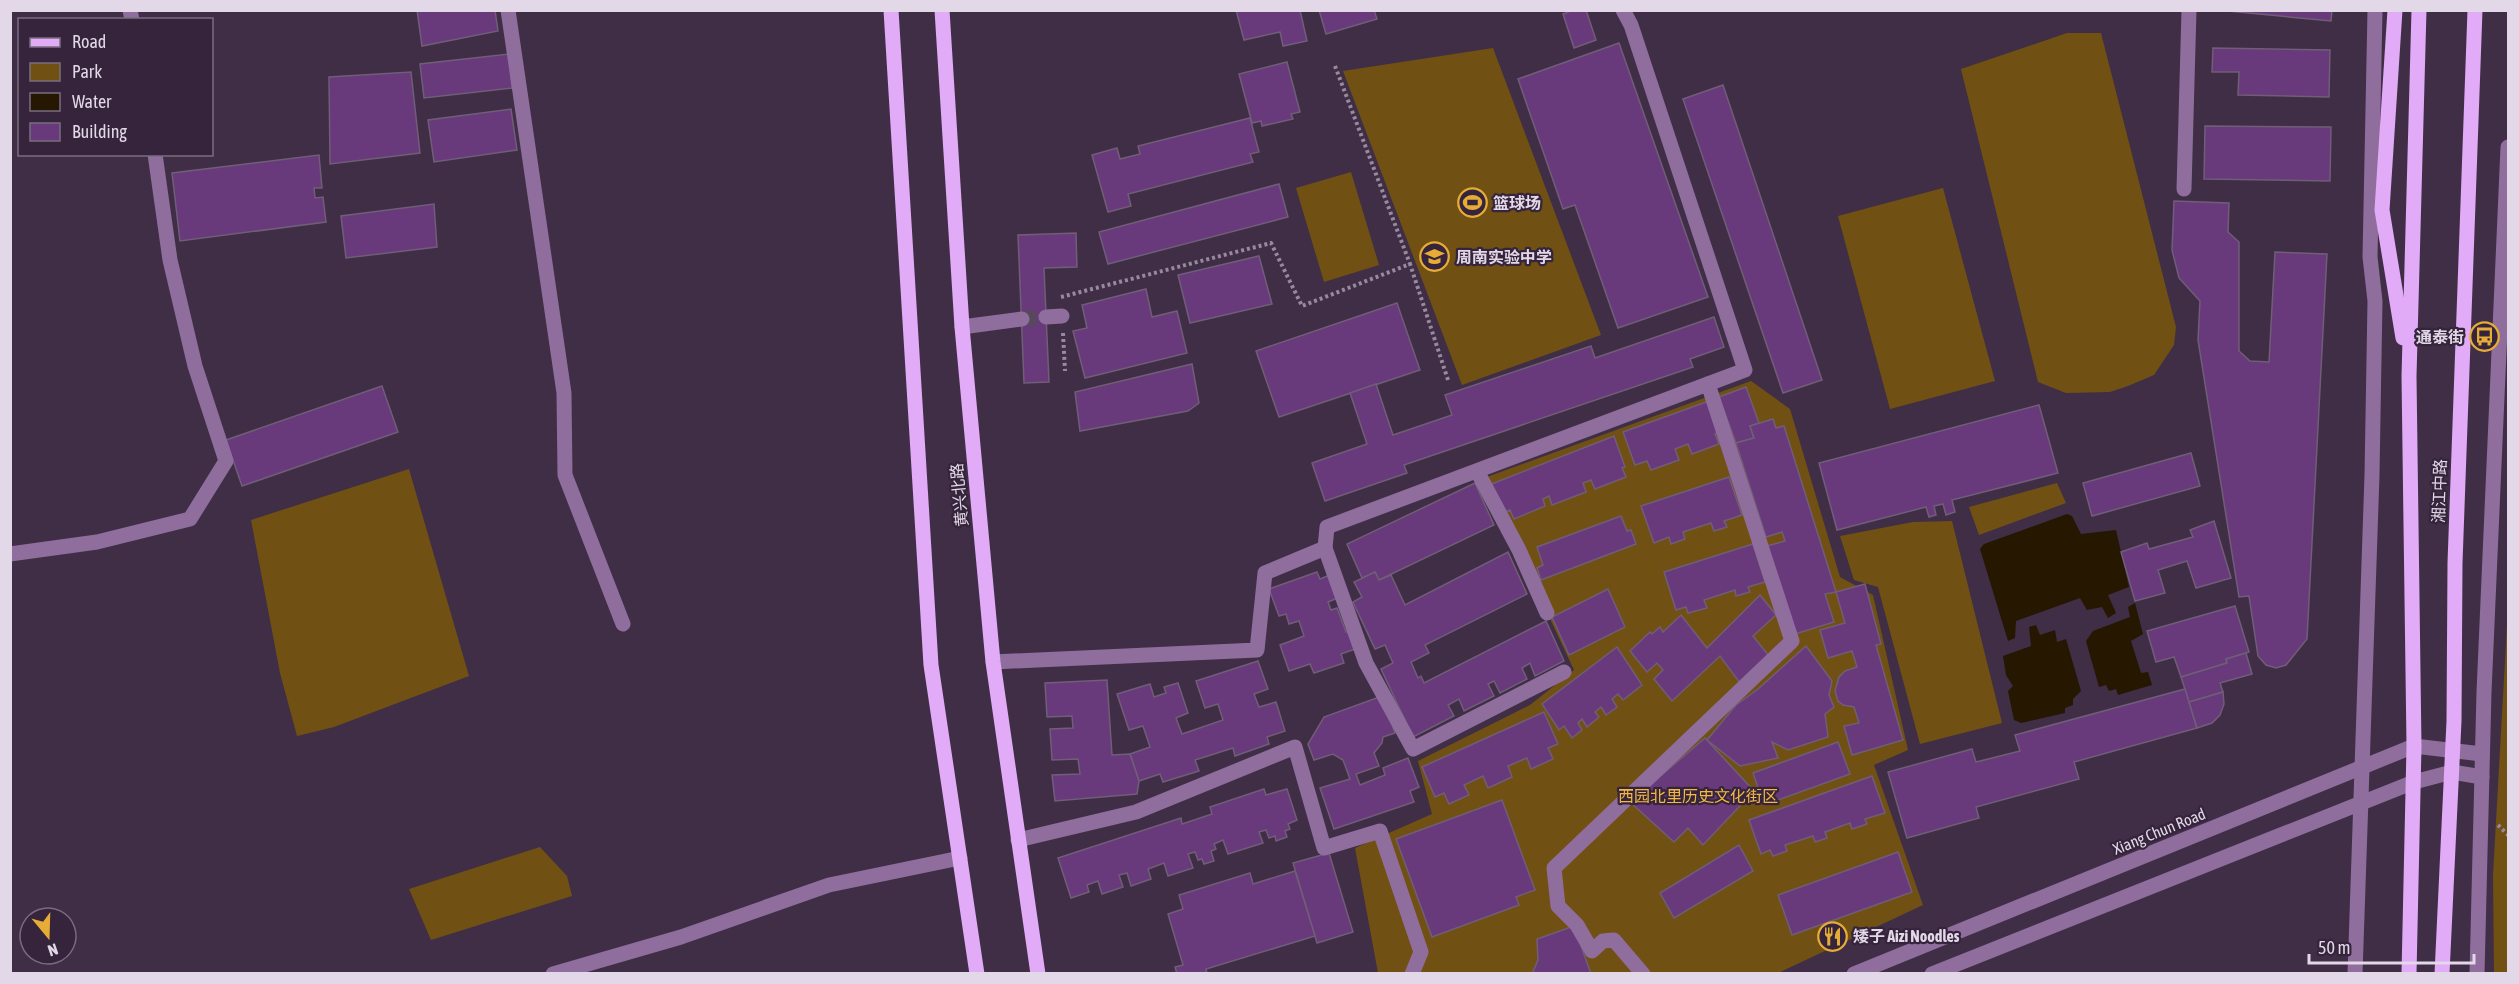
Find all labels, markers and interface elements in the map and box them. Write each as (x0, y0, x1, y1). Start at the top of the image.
legend (18, 18, 213, 156)
text: Road (72, 31, 106, 52)
text: Park (72, 61, 102, 82)
text: Water (72, 91, 112, 112)
text: Building (72, 121, 127, 142)
sports icon: 篮球场 (1456, 187, 1488, 219)
place label: 篮球场 (1493, 194, 1541, 212)
school or university icon: 周南实验中学 (1419, 241, 1451, 273)
place label: 周南实验中学 (1456, 248, 1552, 266)
bus stop icon: 通泰街 (2469, 321, 2501, 353)
place label: 通泰街 (2416, 328, 2464, 346)
street label: 湘江中路 (2429, 459, 2449, 523)
street label: 黄兴北路 (947, 462, 971, 528)
park label: 西园北里历史文化街区 (1618, 787, 1778, 805)
street label: Xiang Chun Road (2110, 804, 2208, 859)
north arrow (18, 906, 78, 966)
restaurant icon: 矮子 Aizi Noodles (1816, 920, 1848, 952)
place label: 矮子 Aizi Noodles (1853, 927, 1960, 945)
scale bar (2309, 927, 2474, 965)
text: 50 m (2318, 937, 2350, 958)
text: N (45, 940, 60, 960)

